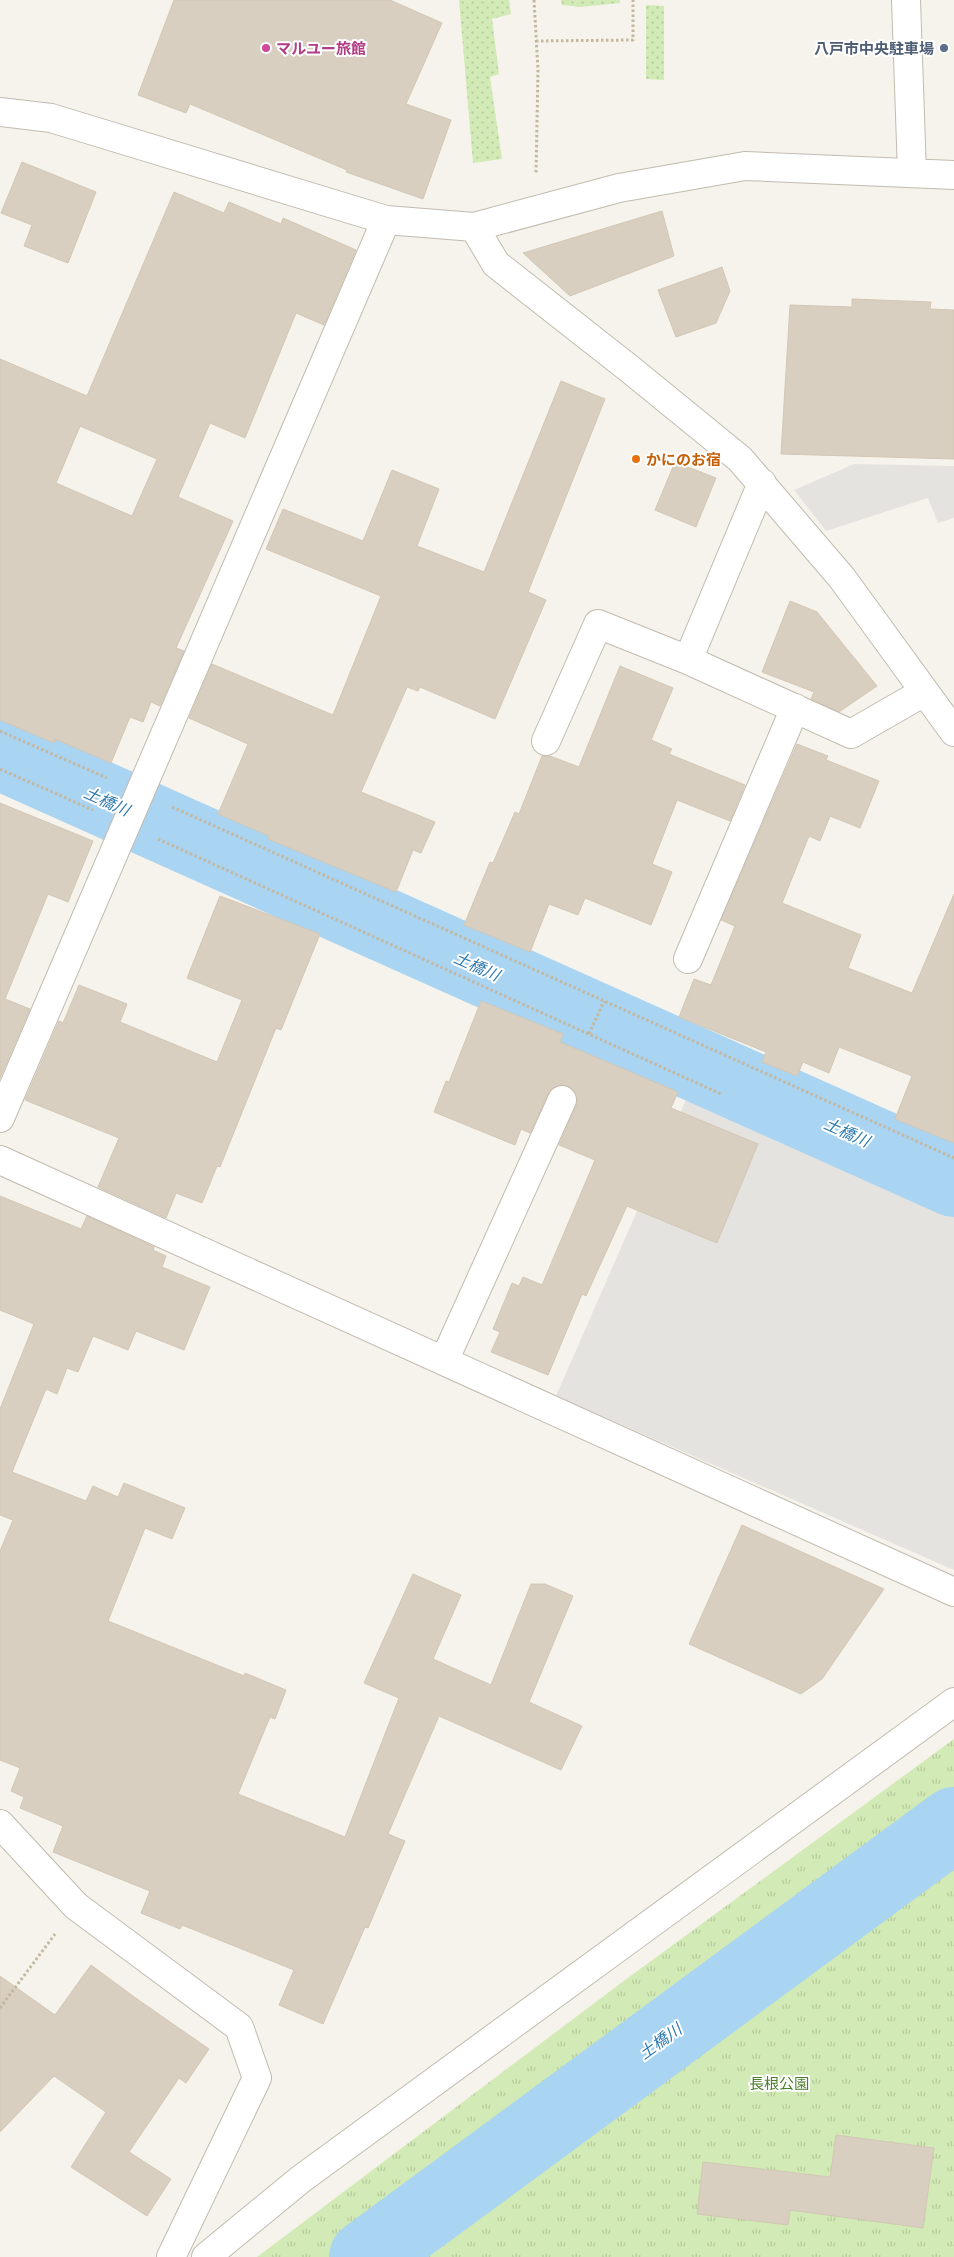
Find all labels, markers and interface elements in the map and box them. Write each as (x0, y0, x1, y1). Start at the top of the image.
place label: マルユー旅館 (276, 38, 366, 59)
place label: 八戸市中央駐車場 (814, 38, 934, 59)
marker: マルユー旅館 (260, 42, 272, 54)
marker: 八戸市中央駐車場 (938, 42, 950, 54)
place label: かにのお宿 (646, 449, 721, 470)
marker: かにのお宿 (630, 453, 642, 465)
water label: 土橋川 (81, 781, 135, 822)
water label: 土橋川 (451, 946, 505, 987)
water label: 土橋川 (821, 1112, 875, 1153)
water label: 土橋川 (634, 2017, 687, 2064)
park label: 長根公園 (749, 2073, 809, 2094)

